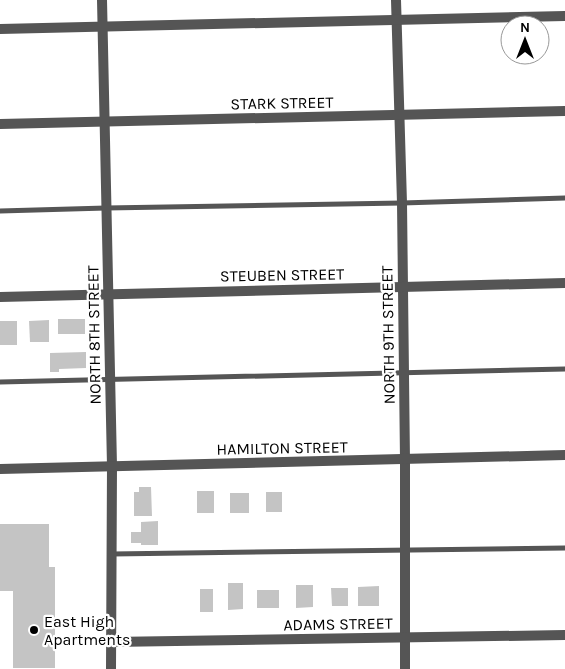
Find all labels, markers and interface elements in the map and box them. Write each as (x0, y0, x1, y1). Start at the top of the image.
north arrow (500, 15, 550, 65)
text: N (520, 19, 530, 36)
street label: STARK STREET (230, 93, 334, 113)
street label: STEUBEN STREET (220, 264, 344, 286)
street label: NORTH 8TH STREET (83, 265, 105, 405)
street label: NORTH 9TH STREET (377, 265, 399, 405)
street label: HAMILTON STREET (216, 437, 348, 459)
place label: East High Apartments (44, 612, 130, 649)
street label: ADAMS STREET (283, 614, 393, 634)
marker: East High Apartments (28, 624, 40, 636)

